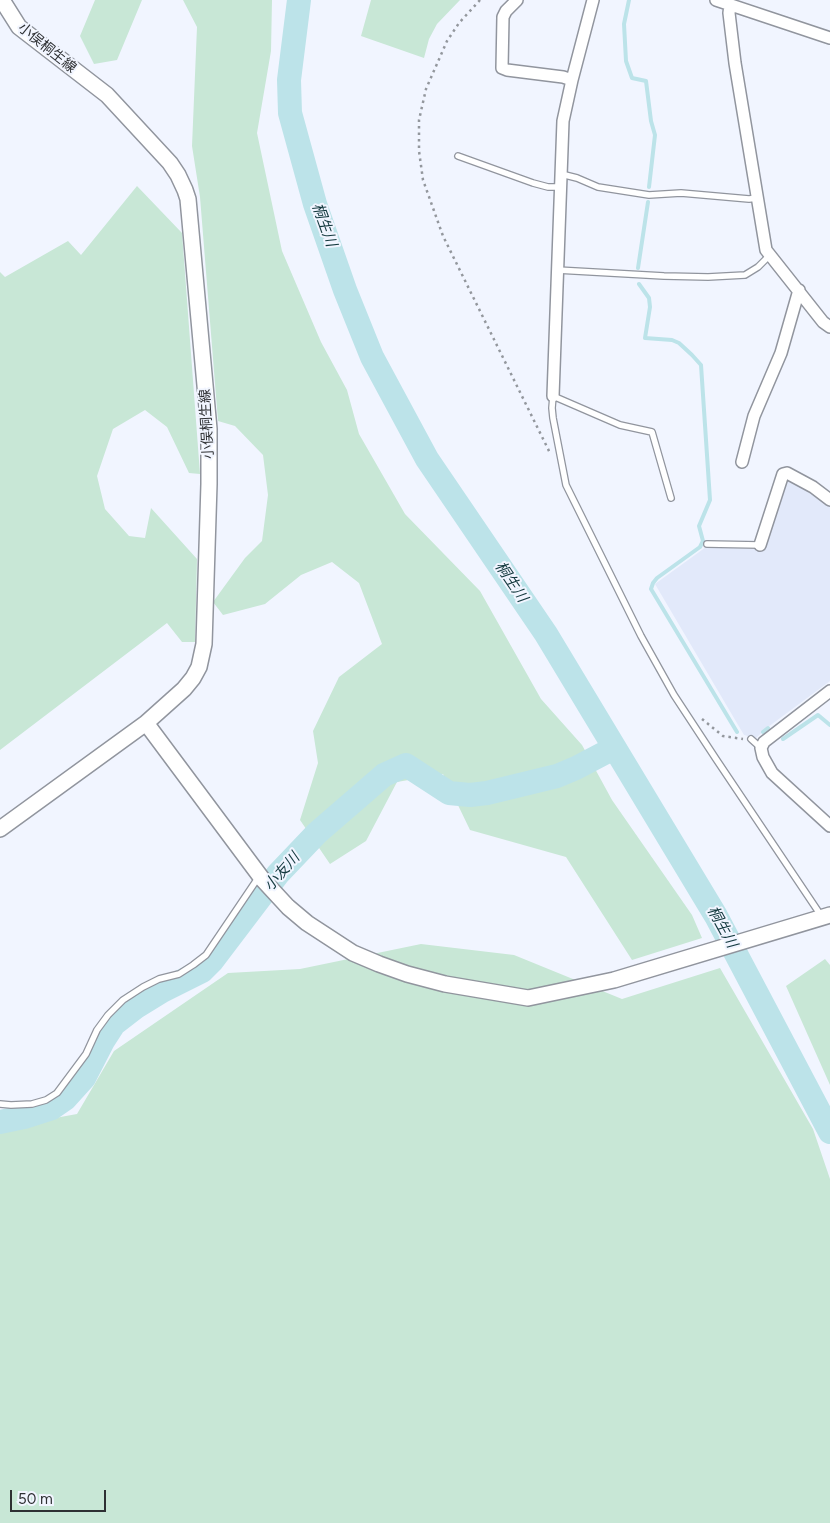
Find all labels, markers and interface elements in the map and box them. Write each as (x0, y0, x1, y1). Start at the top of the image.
street label: 小俣桐生線 (15, 19, 79, 77)
water label: 桐生川 (308, 201, 340, 249)
street label: 小俣桐生線 (197, 389, 217, 459)
water label: 桐生川 (491, 558, 531, 606)
water label: 小友川 (260, 849, 304, 895)
water label: 桐生川 (703, 903, 741, 951)
scale bar (12, 1480, 109, 1512)
text: 50 m (18, 1490, 53, 1508)

